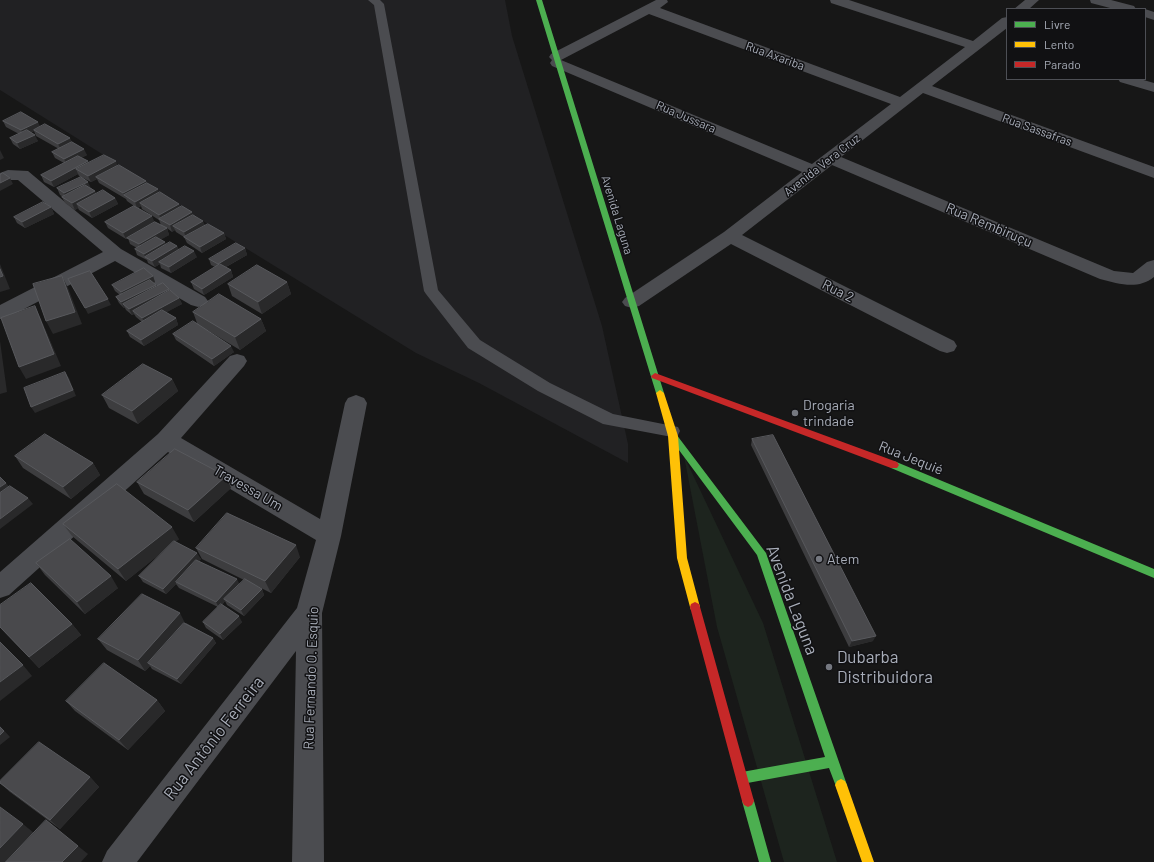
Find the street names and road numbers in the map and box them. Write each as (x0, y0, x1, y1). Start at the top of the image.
street label: Rua Axariba (744, 39, 806, 73)
street label: Rua Jussara (654, 98, 718, 136)
street label: Rua Sassafras (1000, 111, 1074, 149)
street label: Avenida Vera Cruz (781, 131, 863, 199)
street label: Avenida Laguna (598, 174, 636, 256)
street label: Rua Rembiruçu (943, 199, 1035, 251)
street label: Rua 2 (819, 276, 857, 306)
street label: Rua Jequié (876, 438, 946, 478)
street label: Travessa Um (210, 461, 286, 515)
street label: Avenida Laguna (762, 542, 822, 658)
street label: Rua Fernando O. Esquio (300, 606, 322, 750)
street label: Rua Antônio Ferreira (160, 672, 268, 804)

